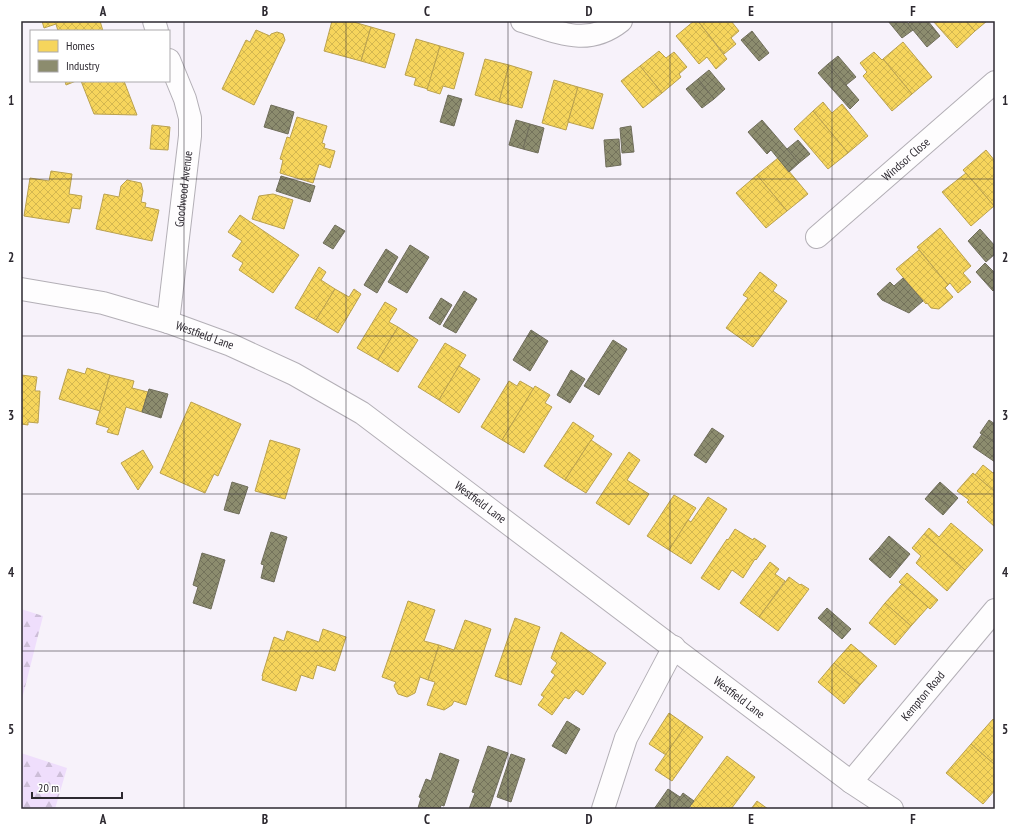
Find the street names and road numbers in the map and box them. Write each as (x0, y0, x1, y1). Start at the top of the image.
street label: Windsor Close (879, 134, 933, 184)
street label: Goodwood Avenue (171, 150, 195, 228)
street label: Westfield Lane (174, 317, 236, 352)
street label: Westfield Lane (452, 478, 509, 526)
street label: Kempton Road (897, 668, 948, 724)
street label: Westfield Lane (711, 673, 768, 721)

